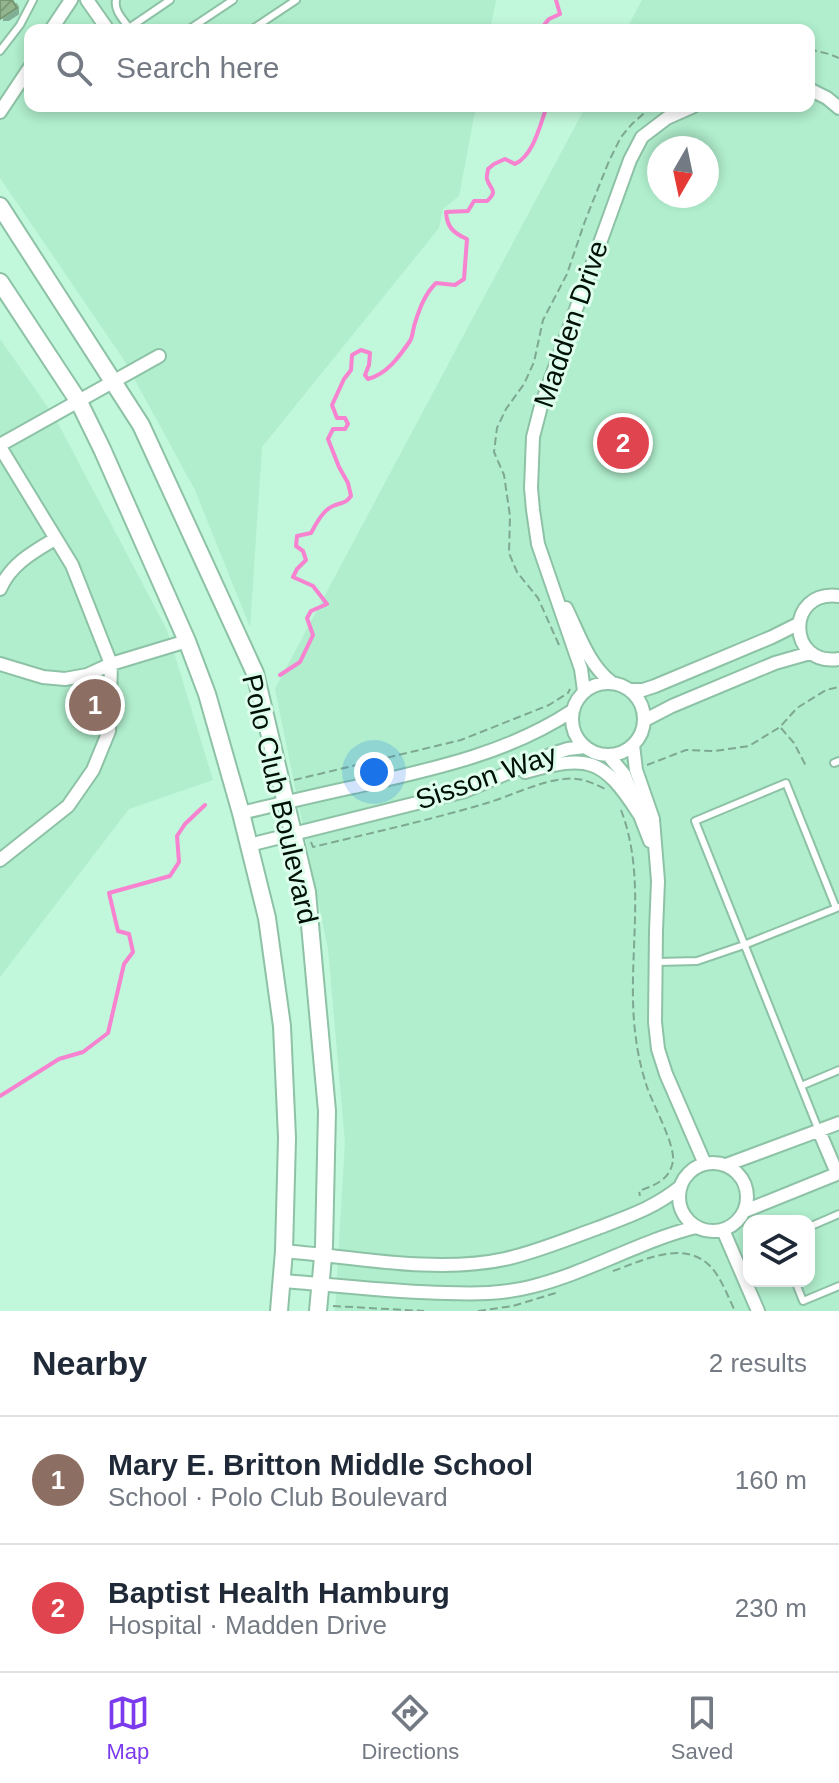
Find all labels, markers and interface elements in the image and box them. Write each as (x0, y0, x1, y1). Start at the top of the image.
search box (24, 24, 815, 112)
icon: search (52, 46, 96, 90)
text: Search here (116, 51, 279, 84)
north arrow (647, 136, 719, 208)
street label: Madden Drive (528, 237, 614, 411)
pin: 2 (597, 413, 649, 473)
street label: Polo Club Boulevard (236, 671, 324, 927)
pin: 1 (69, 675, 121, 735)
street label: Sisson Way (412, 738, 560, 816)
your location (354, 752, 394, 792)
map controls (743, 1215, 815, 1287)
button: layers (743, 1215, 815, 1287)
text: Nearby (32, 1344, 147, 1382)
text: 2 results (709, 1348, 807, 1378)
text: Mary E. Britton Middle School (108, 1448, 533, 1481)
text: 1 (51, 1465, 65, 1495)
text: 160 m (735, 1465, 807, 1495)
text: School · Polo Club Boulevard (108, 1482, 448, 1512)
text: Baptist Health Hamburg (108, 1576, 450, 1609)
text: 2 (51, 1593, 65, 1623)
text: 230 m (735, 1593, 807, 1623)
text: Hospital · Madden Drive (108, 1610, 387, 1640)
tab: Map (106, 1691, 150, 1765)
tab: Directions (361, 1691, 459, 1765)
tab: Saved (671, 1691, 733, 1765)

